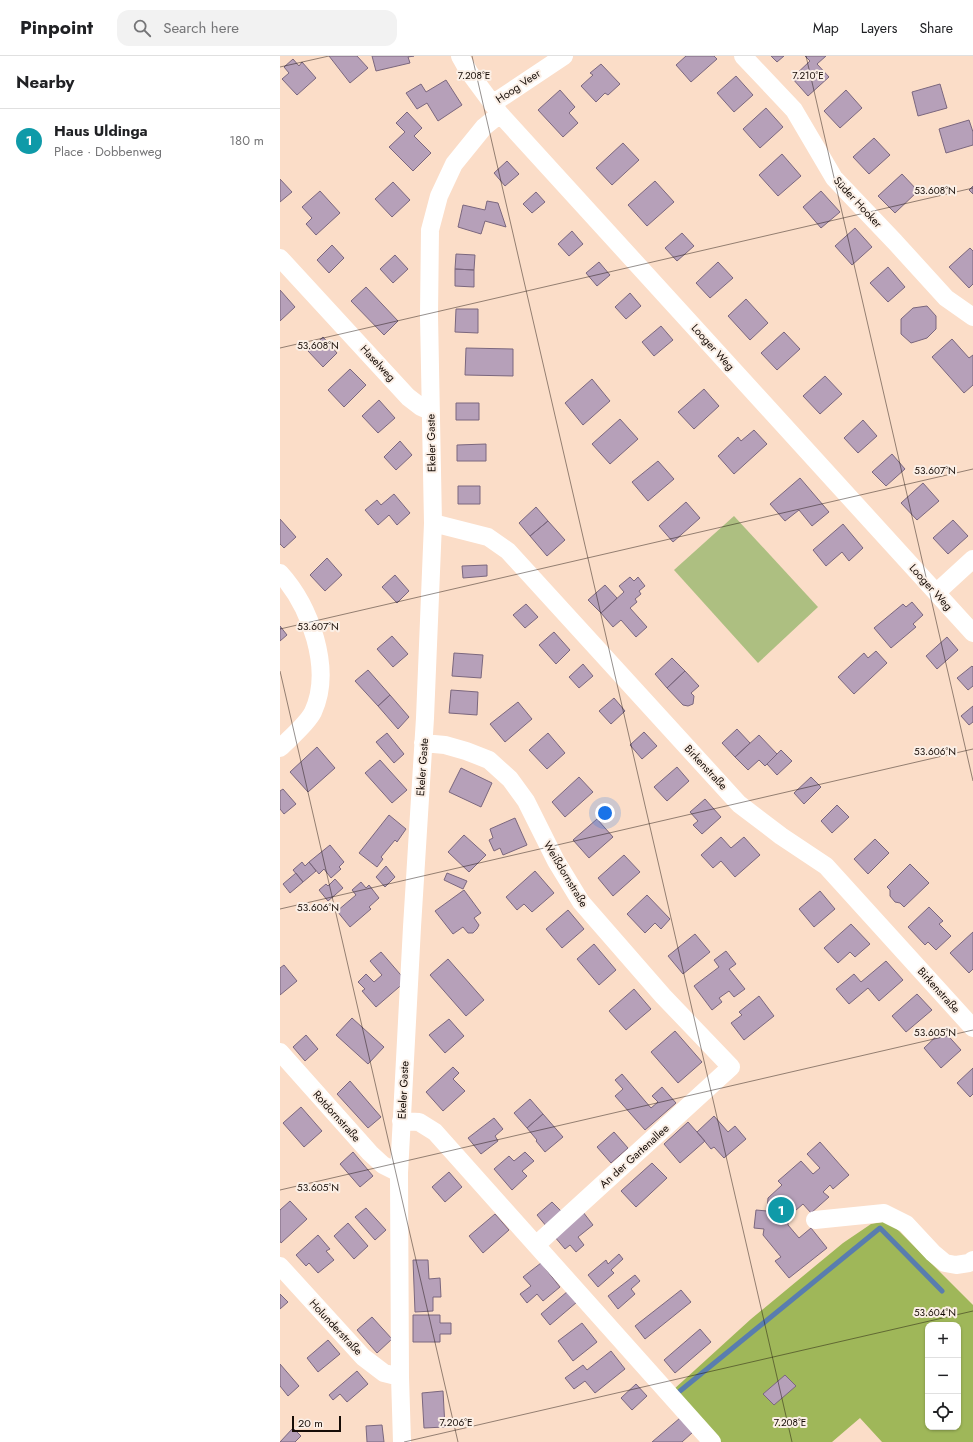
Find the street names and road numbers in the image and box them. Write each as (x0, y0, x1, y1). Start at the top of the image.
street label: Hoog Veer (492, 65, 544, 107)
street label: Süder Hooker (830, 173, 886, 231)
street label: Looger Weg (688, 320, 738, 374)
street label: Haselweg (357, 341, 399, 385)
street label: Ekeler Gaste (422, 413, 440, 472)
street label: Looger Weg (906, 560, 956, 614)
street label: Ekeler Gaste (412, 737, 432, 797)
street label: Birkenstraße (681, 741, 731, 794)
street label: Weißdornstraße (540, 838, 592, 910)
street label: Birkenstraße (914, 964, 964, 1017)
street label: Ekeler Gaste (393, 1060, 413, 1119)
street label: Rotdornstraße (309, 1087, 365, 1146)
street label: An der Gartenallee (596, 1120, 673, 1192)
street label: Holunderstraße (306, 1295, 367, 1359)

